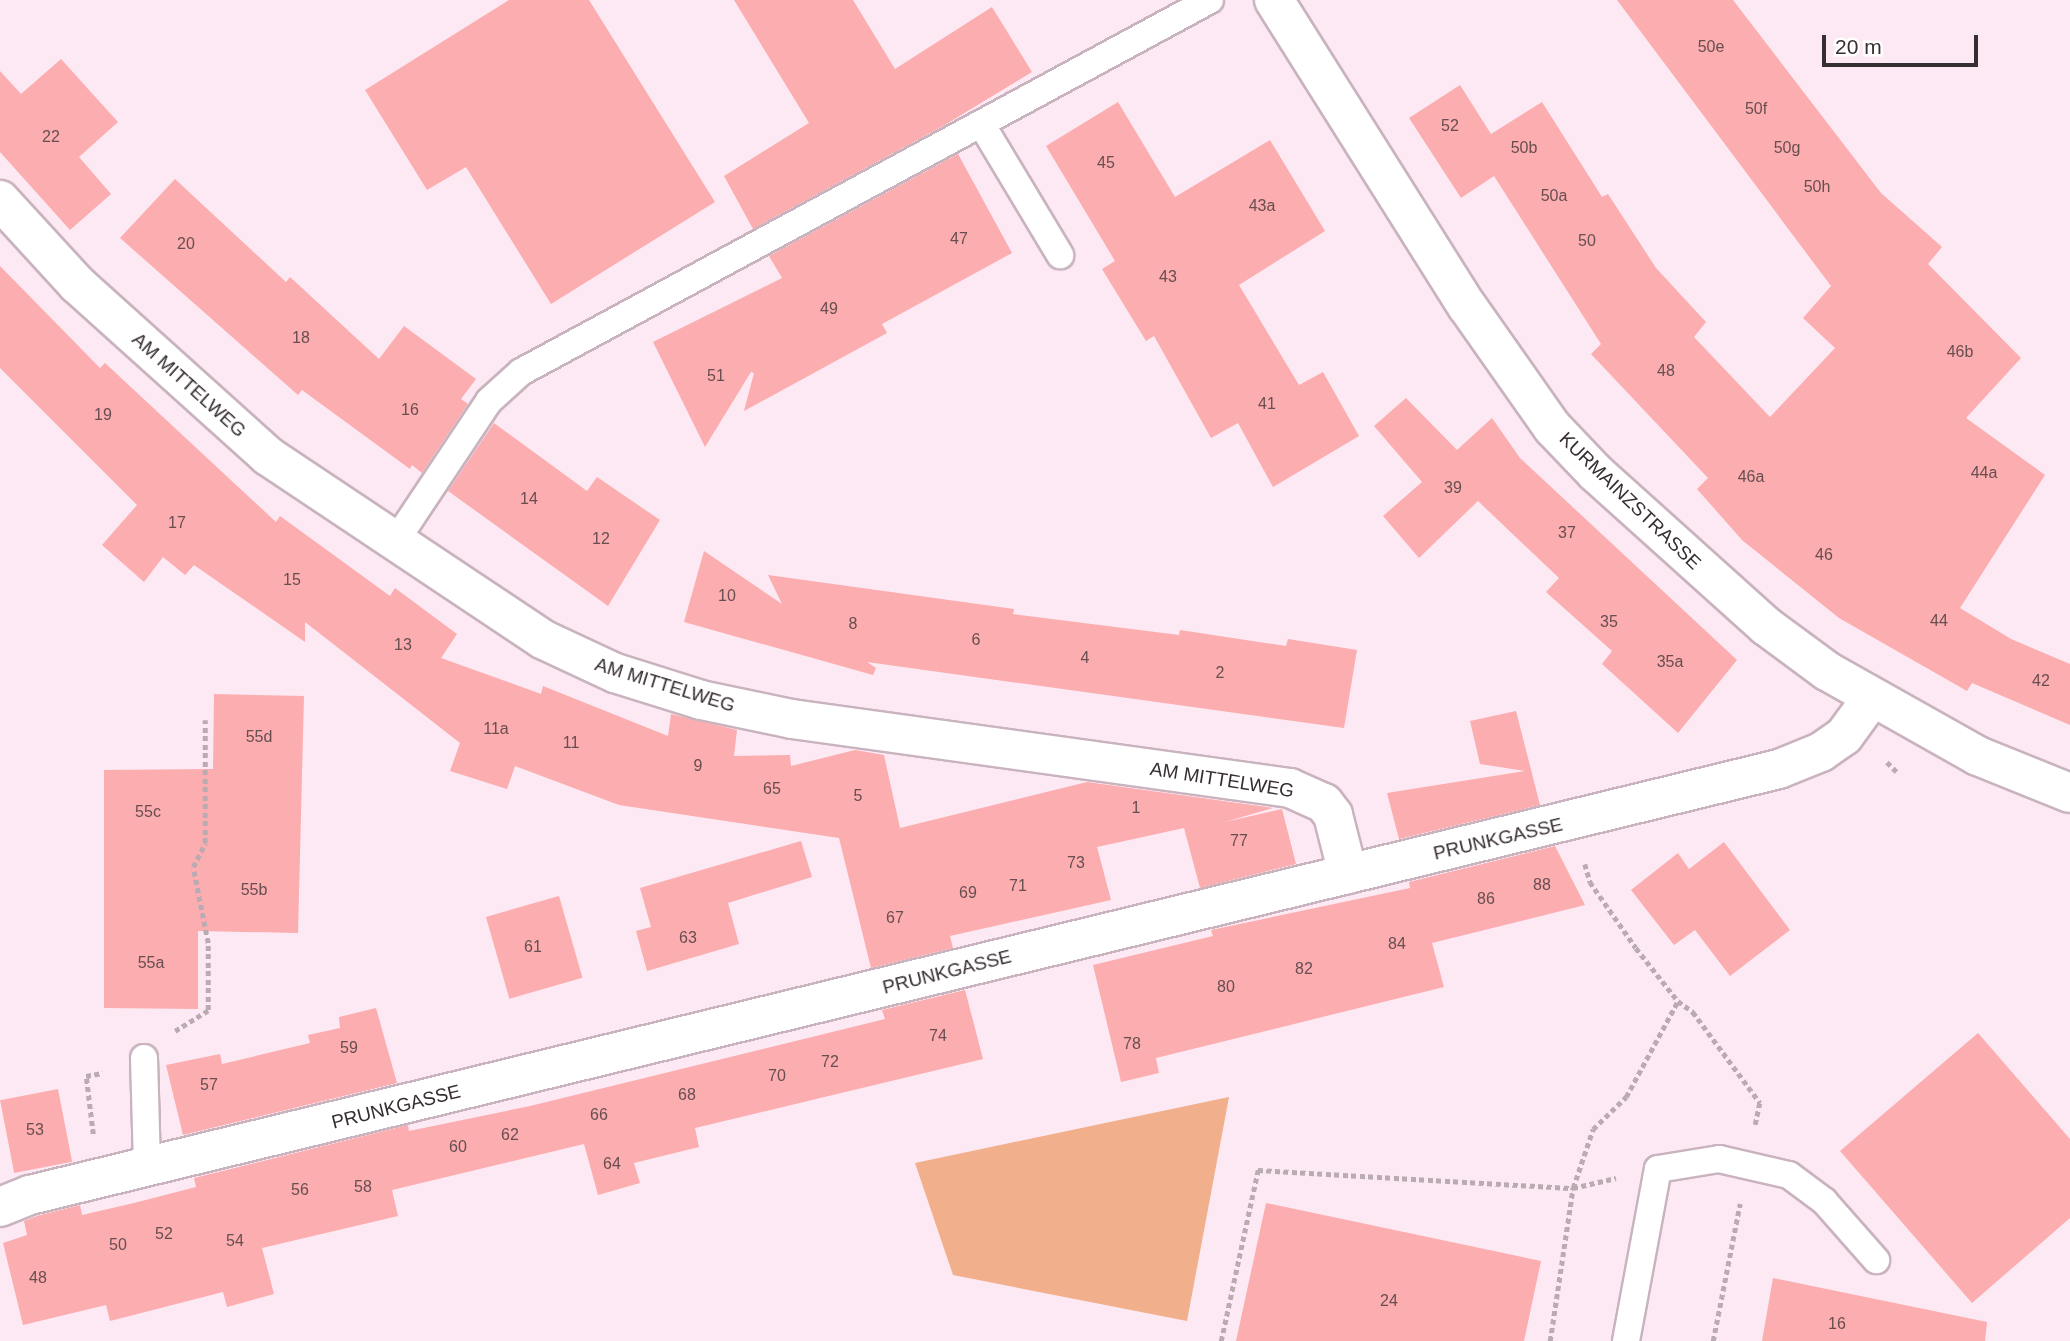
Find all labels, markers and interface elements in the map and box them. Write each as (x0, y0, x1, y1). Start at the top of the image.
scale bar (1825, 21, 1981, 65)
text: 20 m (1835, 35, 1882, 58)
house number: 50e (1698, 37, 1724, 57)
house number: 50f (1745, 99, 1767, 119)
house number: 52 (1441, 116, 1459, 136)
house number: 22 (42, 127, 60, 147)
house number: 50b (1511, 138, 1537, 158)
house number: 50g (1774, 138, 1800, 158)
house number: 45 (1097, 153, 1115, 173)
house number: 50h (1804, 177, 1830, 197)
house number: 50a (1541, 186, 1567, 206)
house number: 43a (1249, 196, 1275, 216)
house number: 47 (950, 229, 968, 249)
house number: 50 (1578, 231, 1596, 251)
house number: 20 (177, 234, 195, 254)
house number: 43 (1159, 267, 1177, 287)
house number: 49 (820, 299, 838, 319)
street label: AM MITTELWEG (127, 328, 251, 442)
house number: 18 (292, 328, 310, 348)
house number: 46b (1947, 342, 1973, 362)
house number: 48 (1657, 361, 1675, 381)
house number: 51 (707, 366, 725, 386)
house number: 41 (1258, 394, 1276, 414)
house number: 16 (401, 400, 419, 420)
house number: 19 (94, 405, 112, 425)
street label: KURMAINZSTRASSE (1554, 428, 1706, 574)
house number: 44a (1971, 463, 1997, 483)
house number: 46a (1738, 467, 1764, 487)
house number: 39 (1444, 478, 1462, 498)
house number: 14 (520, 489, 538, 509)
house number: 17 (168, 513, 186, 533)
house number: 37 (1558, 523, 1576, 543)
house number: 12 (592, 529, 610, 549)
house number: 46 (1815, 545, 1833, 565)
house number: 15 (283, 570, 301, 590)
house number: 10 (718, 586, 736, 606)
house number: 44 (1930, 611, 1948, 631)
house number: 35 (1600, 612, 1618, 632)
house number: 8 (849, 614, 857, 634)
house number: 6 (972, 630, 980, 650)
house number: 13 (394, 635, 412, 655)
house number: 4 (1081, 648, 1089, 668)
house number: 35a (1657, 652, 1683, 672)
street label: AM MITTELWEG (592, 653, 738, 717)
house number: 2 (1216, 663, 1224, 683)
house number: 42 (2032, 671, 2050, 691)
house number: 11a (483, 719, 509, 739)
house number: 55d (246, 727, 272, 747)
house number: 11 (563, 733, 579, 753)
house number: 9 (694, 756, 702, 776)
street label: AM MITTELWEG (1148, 757, 1296, 803)
house number: 65 (763, 779, 781, 799)
house number: 5 (854, 786, 862, 806)
house number: 1 (1132, 798, 1140, 818)
house number: 55c (135, 802, 161, 822)
street label: PRUNKGASSE (1431, 813, 1565, 865)
house number: 77 (1230, 831, 1248, 851)
house number: 73 (1067, 853, 1085, 873)
house number: 88 (1533, 875, 1551, 895)
house number: 71 (1009, 876, 1027, 896)
house number: 55b (241, 880, 267, 900)
house number: 69 (959, 883, 977, 903)
house number: 86 (1477, 889, 1495, 909)
house number: 67 (886, 908, 904, 928)
house number: 63 (679, 928, 697, 948)
house number: 84 (1388, 934, 1406, 954)
house number: 61 (524, 937, 542, 957)
street label: PRUNKGASSE (880, 945, 1014, 999)
house number: 55a (138, 953, 164, 973)
house number: 82 (1295, 959, 1313, 979)
house number: 80 (1217, 977, 1235, 997)
house number: 74 (929, 1026, 947, 1046)
house number: 78 (1123, 1034, 1141, 1054)
house number: 59 (340, 1038, 358, 1058)
house number: 72 (821, 1052, 839, 1072)
house number: 70 (768, 1066, 786, 1086)
house number: 57 (200, 1075, 218, 1095)
street label: PRUNKGASSE (329, 1080, 463, 1134)
house number: 68 (678, 1085, 696, 1105)
house number: 66 (590, 1105, 608, 1125)
house number: 53 (26, 1120, 44, 1140)
house number: 62 (501, 1125, 519, 1145)
house number: 60 (449, 1137, 467, 1157)
house number: 64 (603, 1154, 621, 1174)
house number: 58 (354, 1177, 372, 1197)
house number: 56 (291, 1180, 309, 1200)
house number: 52 (155, 1224, 173, 1244)
house number: 54 (226, 1231, 244, 1251)
house number: 50 (109, 1235, 127, 1255)
house number: 48 (29, 1268, 47, 1288)
house number: 24 (1380, 1291, 1398, 1311)
house number: 16 (1828, 1314, 1846, 1334)

